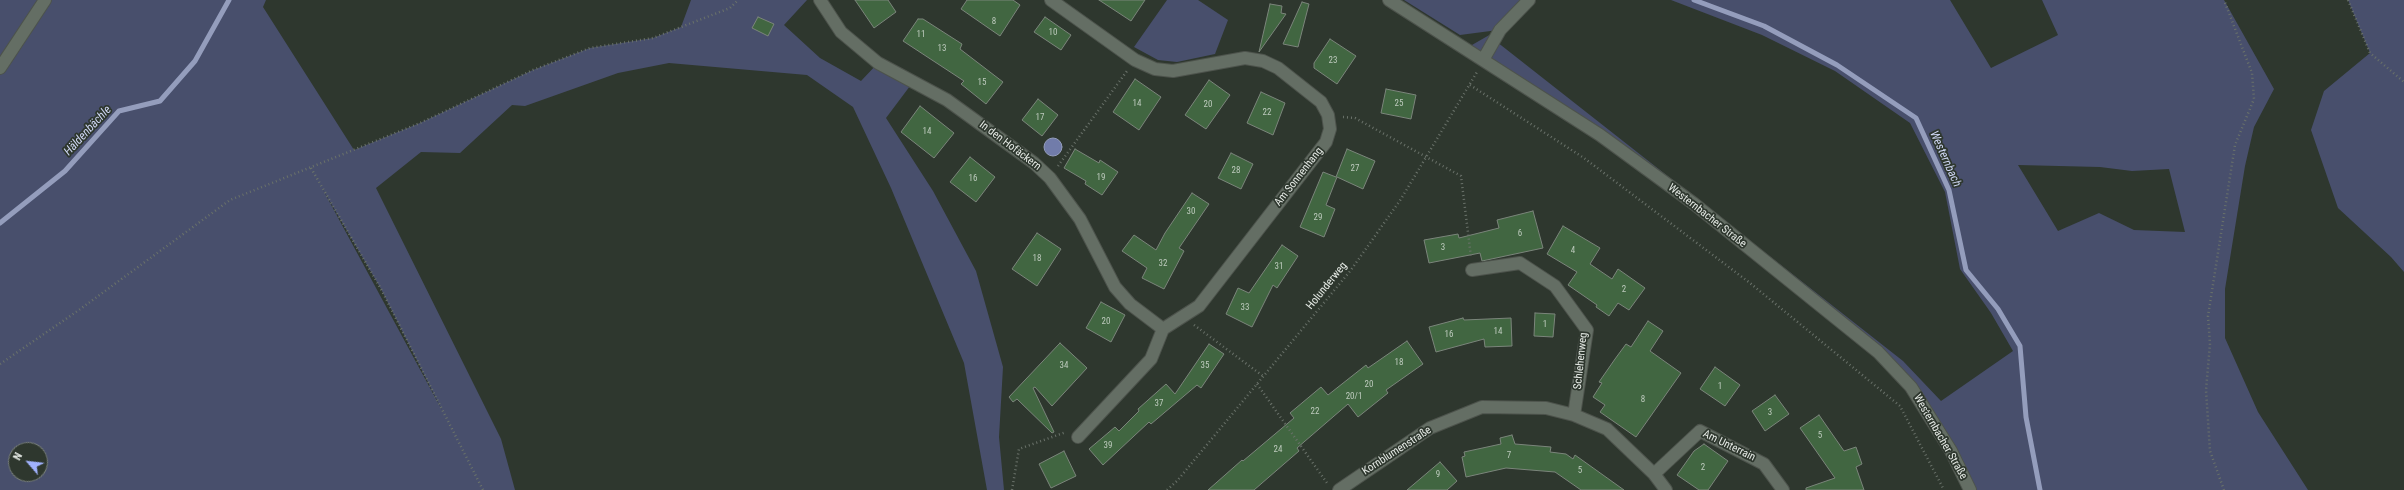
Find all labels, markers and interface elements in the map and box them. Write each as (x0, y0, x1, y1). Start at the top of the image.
house number: 8 (992, 17, 996, 27)
house number: 10 (1049, 28, 1057, 38)
house number: 11 (917, 30, 925, 40)
house number: 13 (938, 44, 946, 54)
house number: 23 (1329, 56, 1337, 66)
house number: 15 (978, 78, 986, 88)
house number: 14 (1133, 99, 1141, 109)
house number: 25 (1395, 99, 1403, 109)
house number: 20 (1204, 100, 1212, 110)
water label: Häldenbächle (61, 103, 115, 159)
house number: 22 (1263, 108, 1271, 118)
house number: 17 (1036, 113, 1044, 123)
street label: In den Hofäckern (977, 118, 1043, 174)
house number: 14 (923, 127, 931, 137)
water label: Westernbach (1926, 129, 1964, 189)
street label: Am Sonnenhang (1272, 145, 1326, 209)
house number: 27 (1351, 164, 1359, 174)
house number: 28 (1232, 166, 1240, 176)
house number: 19 (1097, 173, 1105, 183)
house number: 16 (969, 174, 977, 184)
street label: Westernbacher Straße (1665, 181, 1749, 251)
house number: 30 (1187, 207, 1195, 217)
house number: 29 (1314, 213, 1322, 223)
house number: 6 (1518, 229, 1522, 239)
house number: 3 (1441, 243, 1445, 253)
house number: 4 (1571, 246, 1575, 256)
house number: 18 (1033, 254, 1041, 264)
house number: 32 (1159, 259, 1167, 269)
street label: Holunderweg (1304, 260, 1350, 312)
house number: 31 (1275, 262, 1283, 272)
house number: 2 (1622, 285, 1626, 295)
house number: 33 (1241, 303, 1249, 313)
house number: 20 (1102, 317, 1110, 327)
house number: 1 (1543, 320, 1547, 330)
house number: 14 (1494, 327, 1502, 337)
house number: 16 (1445, 330, 1453, 340)
street label: Schlehenweg (1571, 332, 1591, 390)
house number: 18 (1395, 358, 1403, 368)
house number: 34 (1060, 361, 1068, 371)
house number: 35 (1201, 361, 1209, 371)
house number: 20 (1365, 380, 1373, 390)
house number: 1 (1718, 382, 1722, 392)
house number: 20/1 (1346, 392, 1362, 402)
street label: Westernbacher Straße (1910, 392, 1970, 482)
house number: 8 (1641, 395, 1645, 405)
house number: 37 (1155, 399, 1163, 409)
house number: 22 (1311, 407, 1319, 417)
house number: 3 (1768, 408, 1772, 418)
street label: Kornblumenstraße (1360, 424, 1434, 478)
street label: Am Unterrain (1701, 428, 1757, 464)
house number: 5 (1818, 431, 1822, 441)
house number: 39 (1104, 441, 1112, 451)
north arrow (8, 442, 48, 482)
house number: 24 (1274, 445, 1282, 455)
text: N (11, 451, 25, 463)
house number: 7 (1507, 451, 1511, 461)
house number: 2 (1701, 463, 1705, 473)
house number: 5 (1578, 466, 1582, 476)
house number: 9 (1436, 470, 1440, 480)

